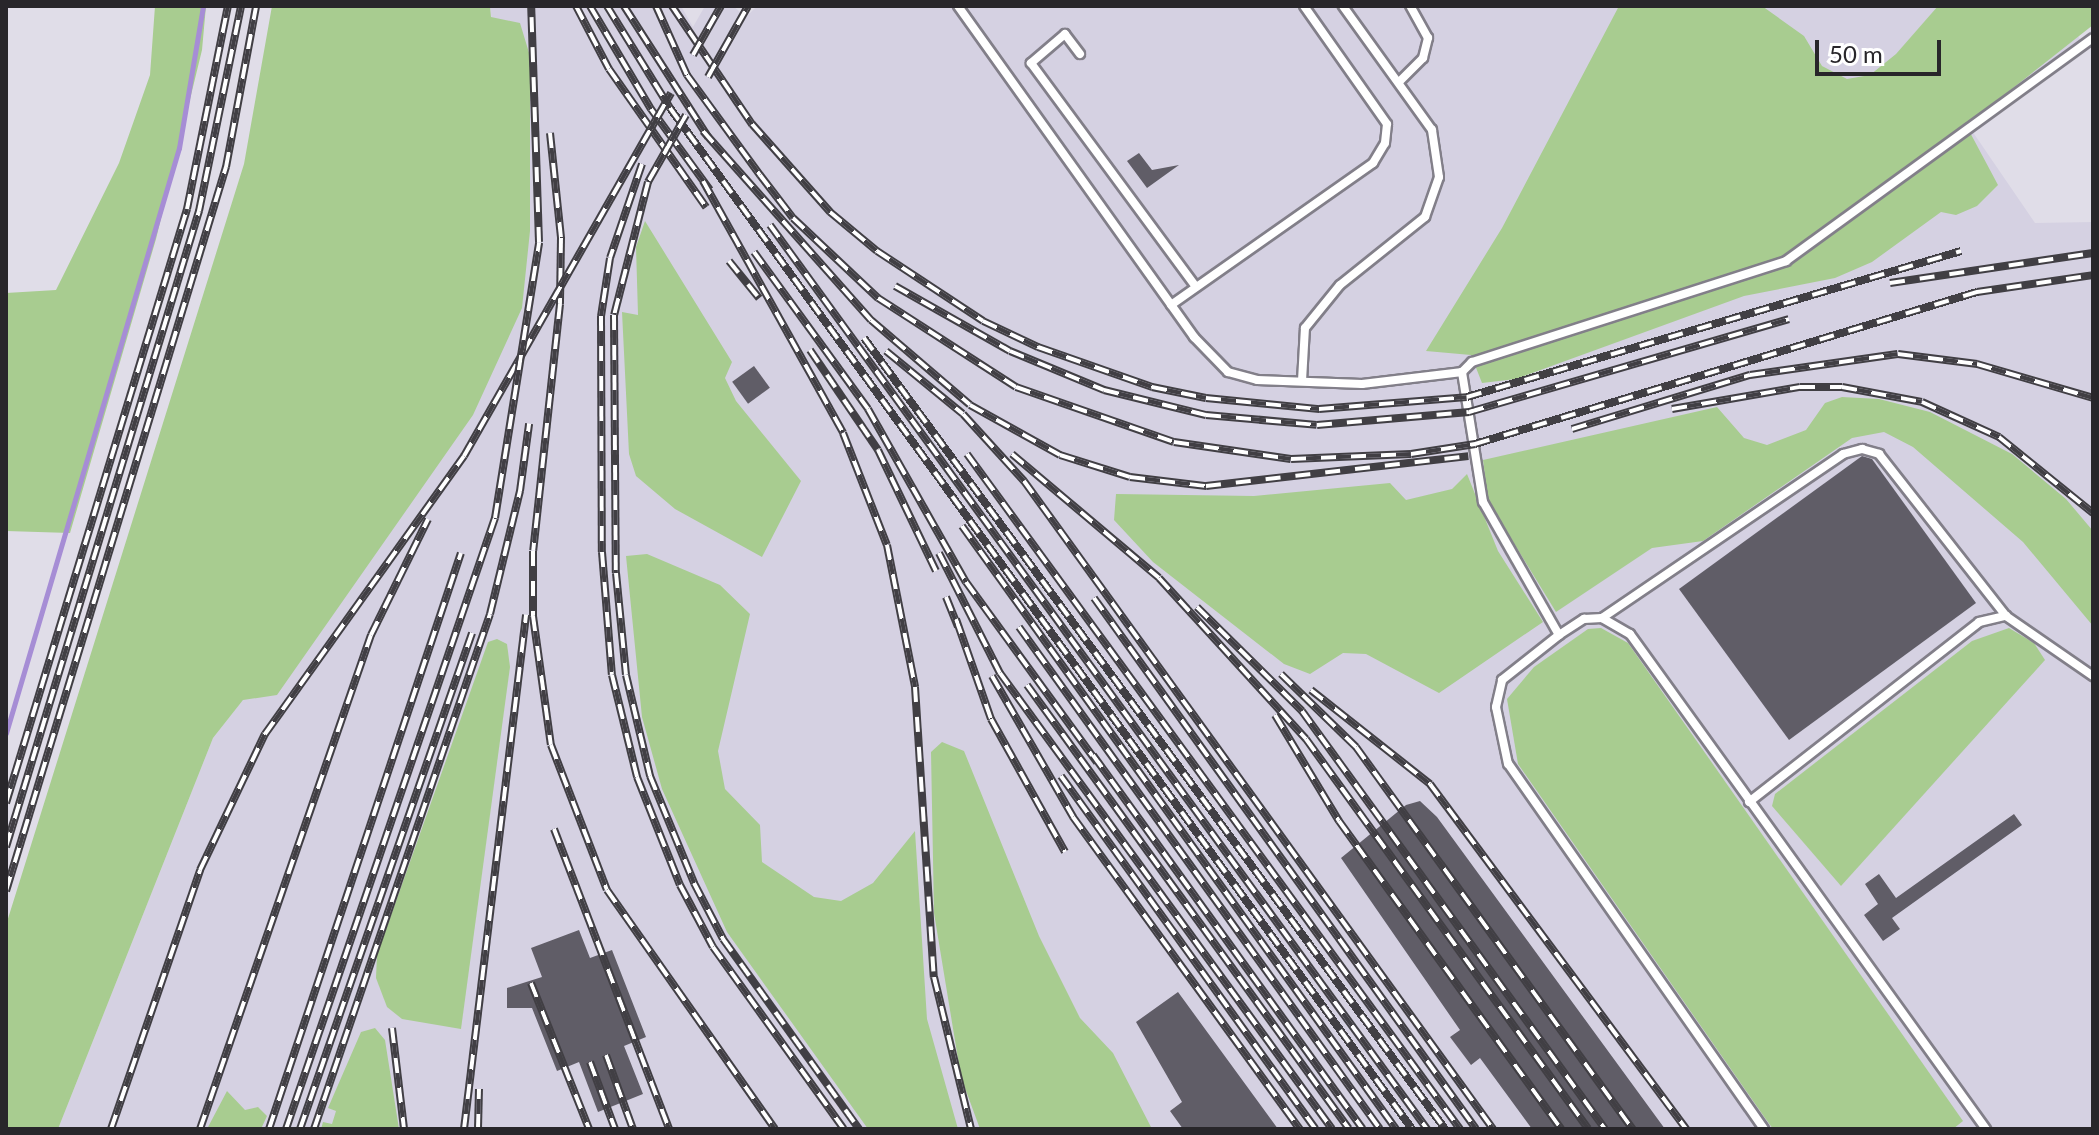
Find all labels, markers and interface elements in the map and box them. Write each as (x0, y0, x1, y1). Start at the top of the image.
scale bar (1819, 24, 1945, 74)
text: 50 m (1829, 39, 1883, 68)

